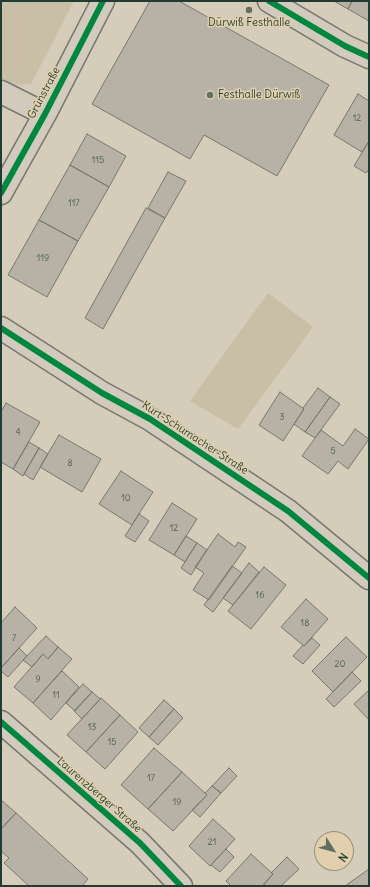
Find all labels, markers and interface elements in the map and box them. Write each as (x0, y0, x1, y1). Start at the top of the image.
marker: Dürwiß Festhalle (244, 5, 254, 15)
place label: Dürwiß Festhalle (208, 16, 290, 30)
street label: Grünstraße (25, 65, 63, 121)
place label: Festhalle Dürwiß (218, 88, 300, 102)
marker: Festhalle Dürwiß (205, 90, 215, 100)
house number: 12 (353, 113, 361, 123)
house number: 115 (92, 155, 104, 165)
house number: 117 (68, 198, 80, 208)
house number: 119 (37, 253, 49, 263)
street label: Kurt-Schumacher-Straße (139, 399, 251, 477)
house number: 3 (279, 412, 285, 422)
house number: 4 (15, 427, 21, 437)
house number: 5 (330, 446, 336, 456)
house number: 8 (67, 458, 73, 468)
house number: 10 (121, 493, 131, 503)
house number: 12 (170, 523, 178, 533)
house number: 16 (256, 590, 264, 600)
house number: 18 (301, 618, 309, 628)
house number: 7 (12, 633, 16, 643)
house number: 20 (335, 659, 345, 669)
house number: 9 (35, 674, 41, 684)
house number: 11 (52, 690, 60, 700)
house number: 13 (88, 722, 96, 732)
house number: 15 (108, 737, 116, 747)
street label: Laurenzberger Straße (54, 755, 144, 835)
house number: 17 (147, 773, 155, 783)
house number: 19 (173, 797, 181, 807)
north arrow (314, 831, 354, 871)
house number: 21 (208, 837, 216, 847)
text: N (335, 850, 351, 865)

